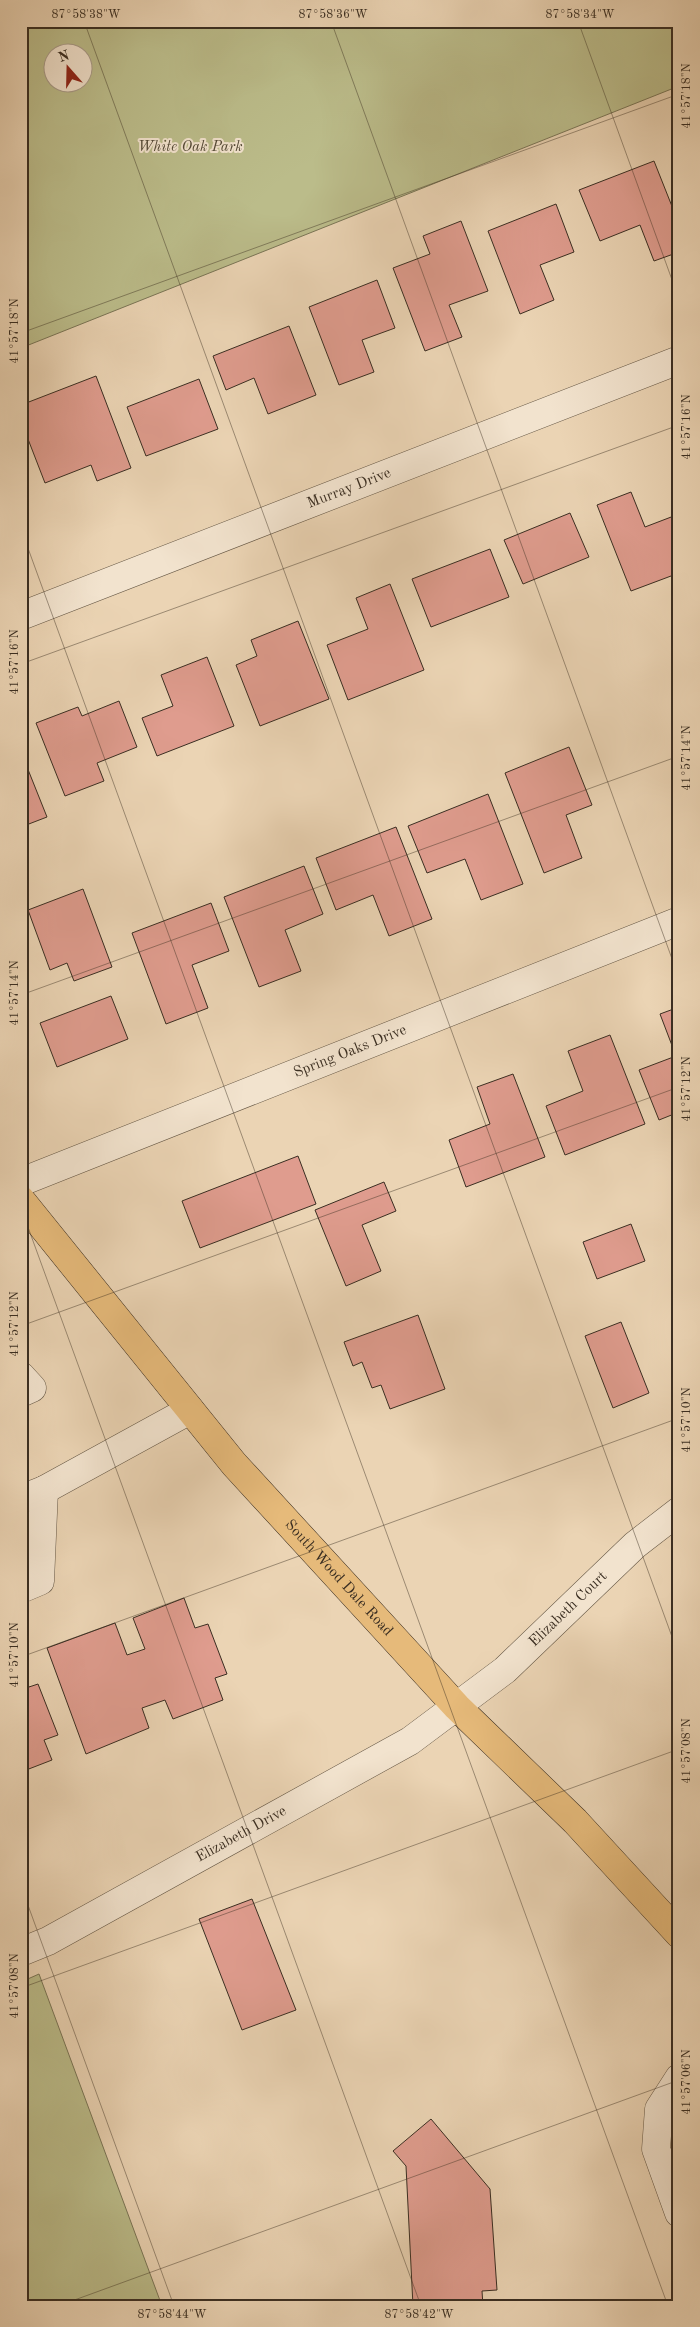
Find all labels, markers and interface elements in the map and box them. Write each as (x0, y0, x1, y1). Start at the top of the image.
text: 87°58'38"W (51, 8, 121, 21)
text: 87°58'36"W (298, 8, 368, 21)
text: 87°58'34"W (545, 8, 615, 21)
north arrow (42, 42, 92, 92)
text: N (56, 48, 72, 65)
text: 41°57'18"N (680, 63, 693, 129)
park label: White Oak Park (137, 140, 243, 155)
text: 41°57'18"N (8, 298, 21, 364)
text: 41°57'16"N (680, 394, 693, 460)
street label: Murray Drive (305, 465, 393, 511)
text: 41°57'16"N (8, 629, 21, 695)
text: 41°57'14"N (680, 725, 693, 791)
text: 41°57'14"N (8, 960, 21, 1026)
street label: Spring Oaks Drive (291, 1022, 409, 1081)
text: 41°57'12"N (680, 1056, 693, 1122)
text: 41°57'12"N (8, 1291, 21, 1357)
text: 41°57'10"N (680, 1387, 693, 1453)
street label: South Wood Dale Road (282, 1517, 396, 1639)
street label: Elizabeth Court (526, 1569, 610, 1650)
text: 41°57'10"N (8, 1622, 21, 1688)
text: 41°57'08"N (680, 1718, 693, 1784)
street label: Elizabeth Drive (194, 1803, 289, 1865)
text: 41°57'08"N (8, 1953, 21, 2019)
text: 41°57'06"N (680, 2049, 693, 2115)
text: 87°58'44"W (137, 2308, 207, 2321)
text: 87°58'42"W (384, 2308, 454, 2321)

